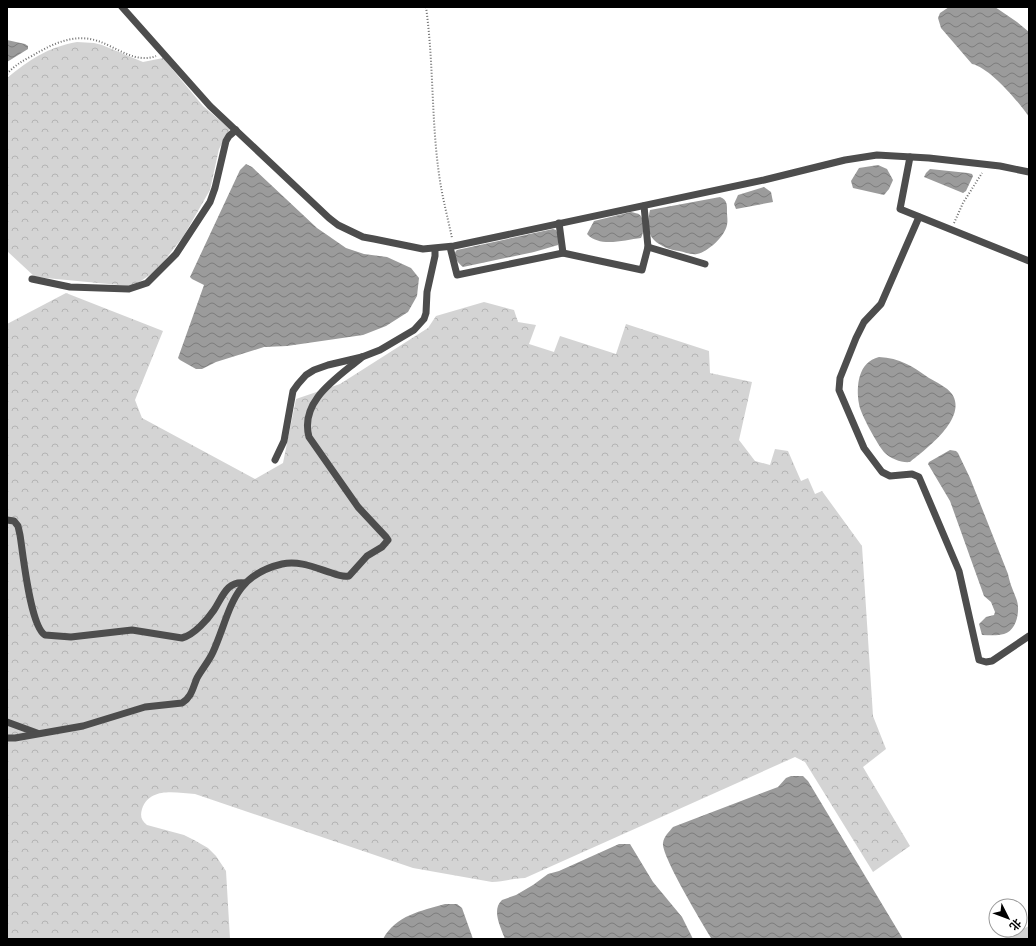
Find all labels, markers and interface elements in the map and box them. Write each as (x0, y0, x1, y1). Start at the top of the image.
north arrow (988, 898, 1028, 938)
text: 北 (1007, 917, 1023, 932)

